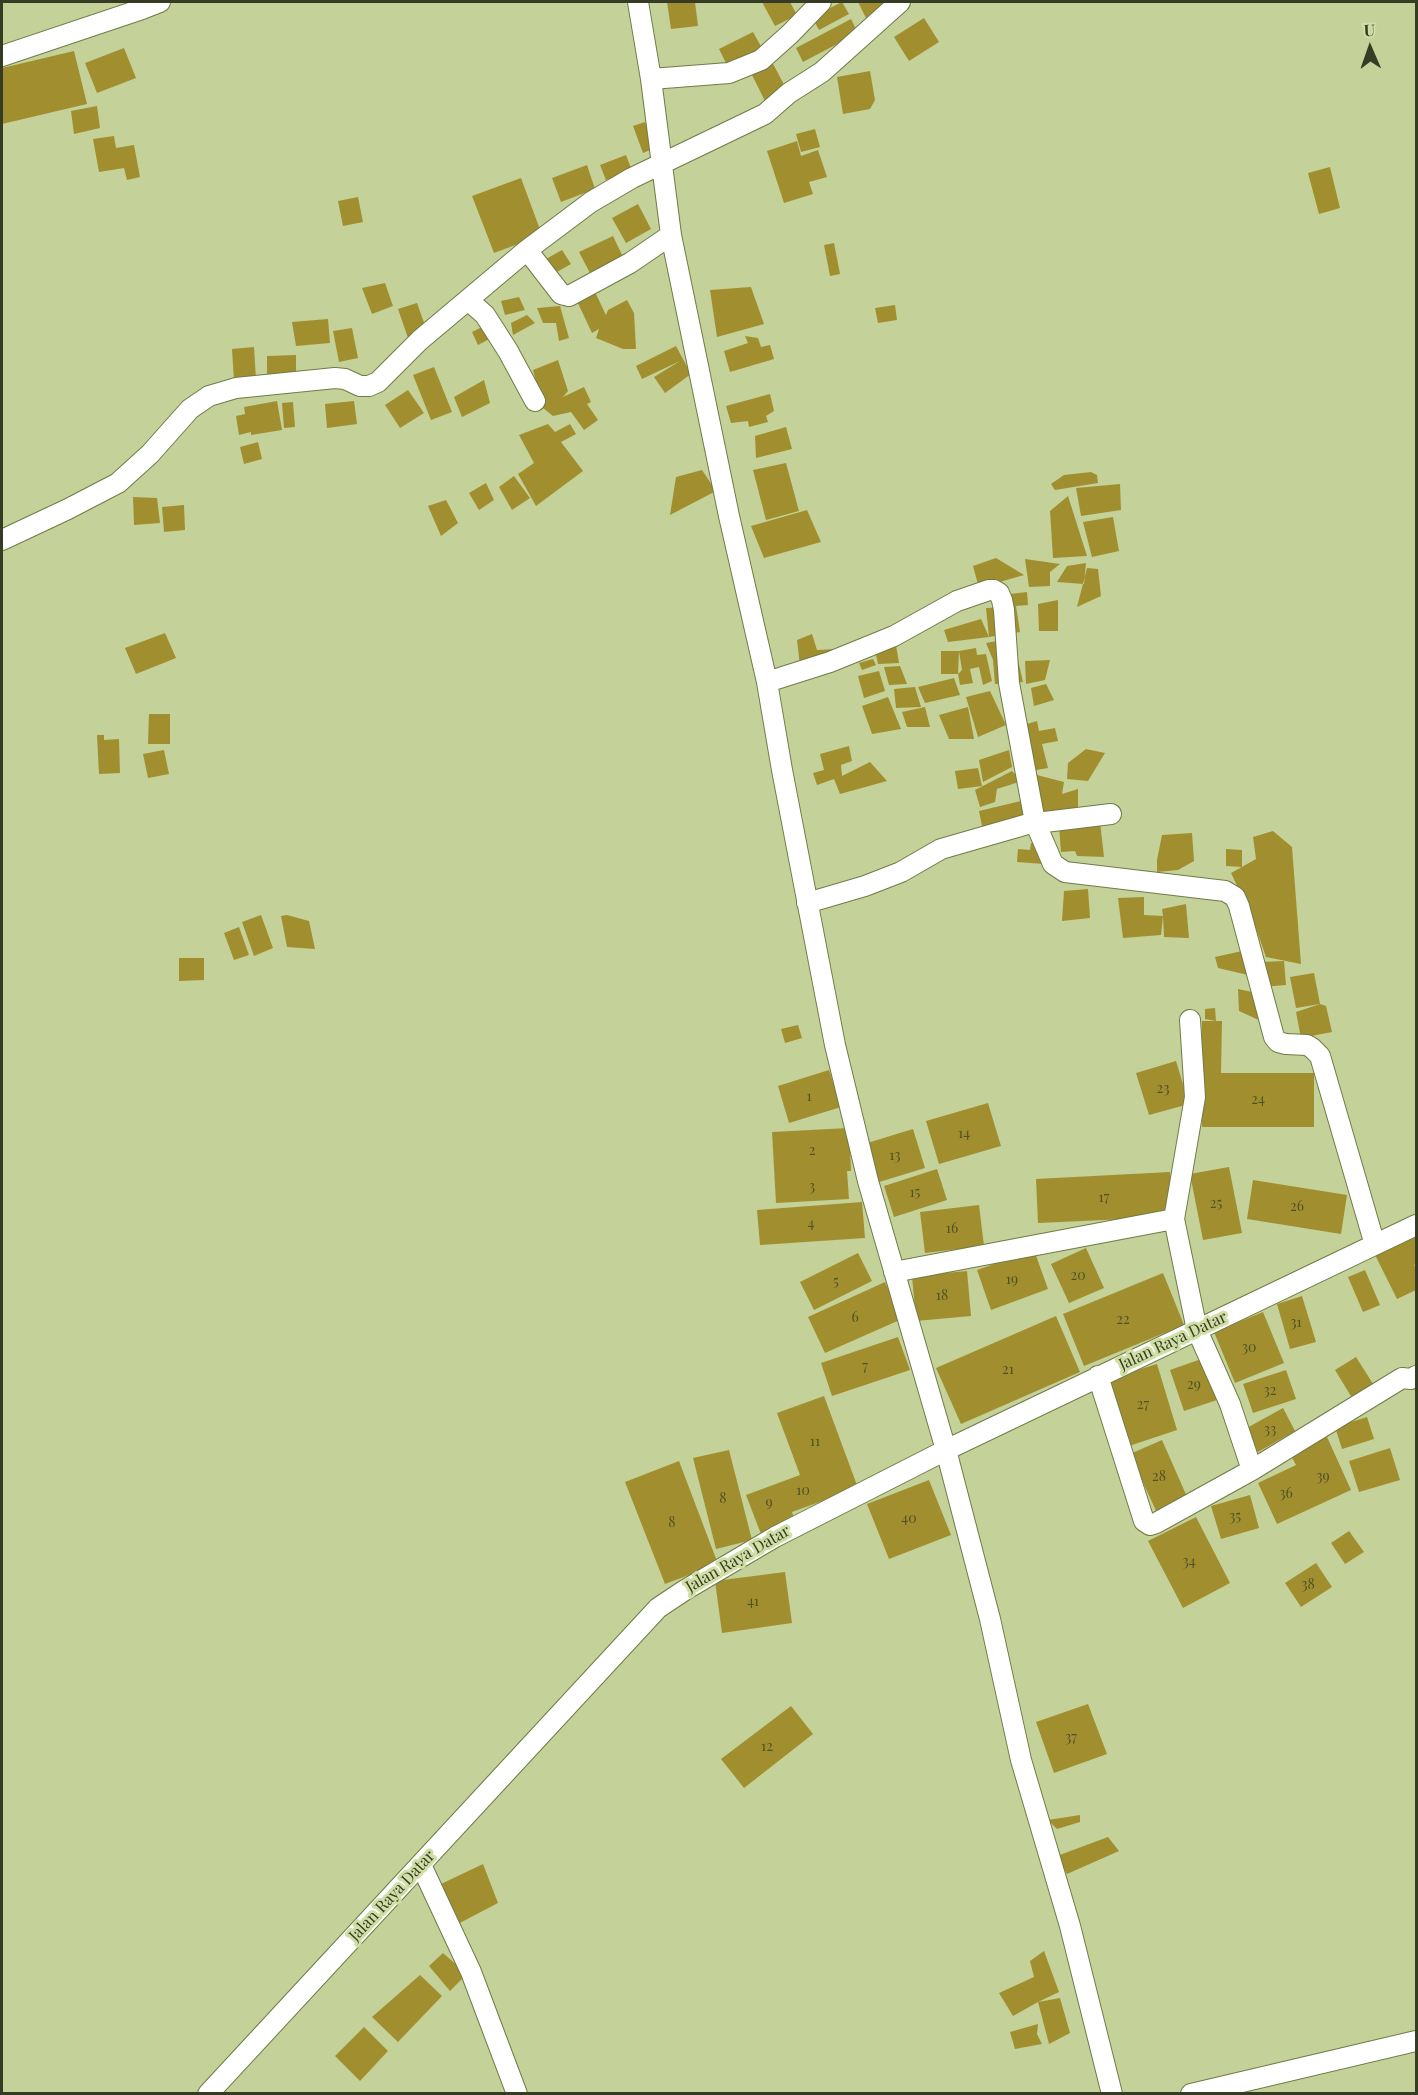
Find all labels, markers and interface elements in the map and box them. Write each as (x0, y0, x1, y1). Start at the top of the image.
north arrow (1340, 18, 1400, 78)
text: U (1363, 19, 1375, 40)
house number: 23 (1156, 1081, 1170, 1097)
house number: 1 (806, 1089, 812, 1105)
house number: 24 (1251, 1092, 1265, 1108)
house number: 14 (958, 1126, 970, 1142)
house number: 2 (809, 1143, 815, 1159)
house number: 13 (889, 1148, 901, 1164)
house number: 3 (809, 1179, 815, 1195)
house number: 15 (910, 1185, 920, 1201)
house number: 17 (1099, 1190, 1109, 1206)
house number: 25 (1210, 1196, 1222, 1212)
house number: 26 (1290, 1199, 1304, 1215)
house number: 4 (808, 1216, 814, 1232)
house number: 16 (946, 1221, 958, 1237)
house number: 20 (1070, 1268, 1086, 1284)
house number: 19 (1006, 1272, 1018, 1288)
house number: 5 (833, 1274, 839, 1290)
house number: 18 (936, 1288, 948, 1304)
street label: Jalan Raya Datar (1116, 1308, 1230, 1374)
house number: 6 (851, 1310, 859, 1326)
house number: 22 (1116, 1312, 1130, 1328)
house number: 31 (1290, 1315, 1302, 1331)
house number: 30 (1242, 1340, 1256, 1356)
house number: 7 (862, 1359, 868, 1375)
house number: 21 (1002, 1362, 1014, 1378)
house number: 29 (1187, 1377, 1201, 1393)
house number: 32 (1263, 1383, 1277, 1399)
house number: 27 (1137, 1397, 1149, 1413)
house number: 33 (1264, 1422, 1276, 1438)
house number: 11 (810, 1434, 820, 1450)
house number: 28 (1152, 1469, 1166, 1485)
house number: 39 (1316, 1469, 1330, 1485)
house number: 10 (796, 1483, 810, 1499)
house number: 36 (1279, 1486, 1293, 1502)
house number: 8 (719, 1491, 727, 1507)
house number: 9 (765, 1495, 773, 1511)
house number: 35 (1229, 1509, 1241, 1525)
house number: 40 (901, 1511, 917, 1527)
house number: 8 (668, 1515, 676, 1531)
street label: Jalan Raya Datar (682, 1521, 794, 1597)
house number: 34 (1182, 1554, 1196, 1570)
house number: 38 (1301, 1577, 1315, 1593)
house number: 41 (747, 1594, 759, 1610)
house number: 37 (1065, 1730, 1077, 1746)
house number: 12 (761, 1739, 773, 1755)
street label: Jalan Raya Datar (345, 1847, 439, 1945)

